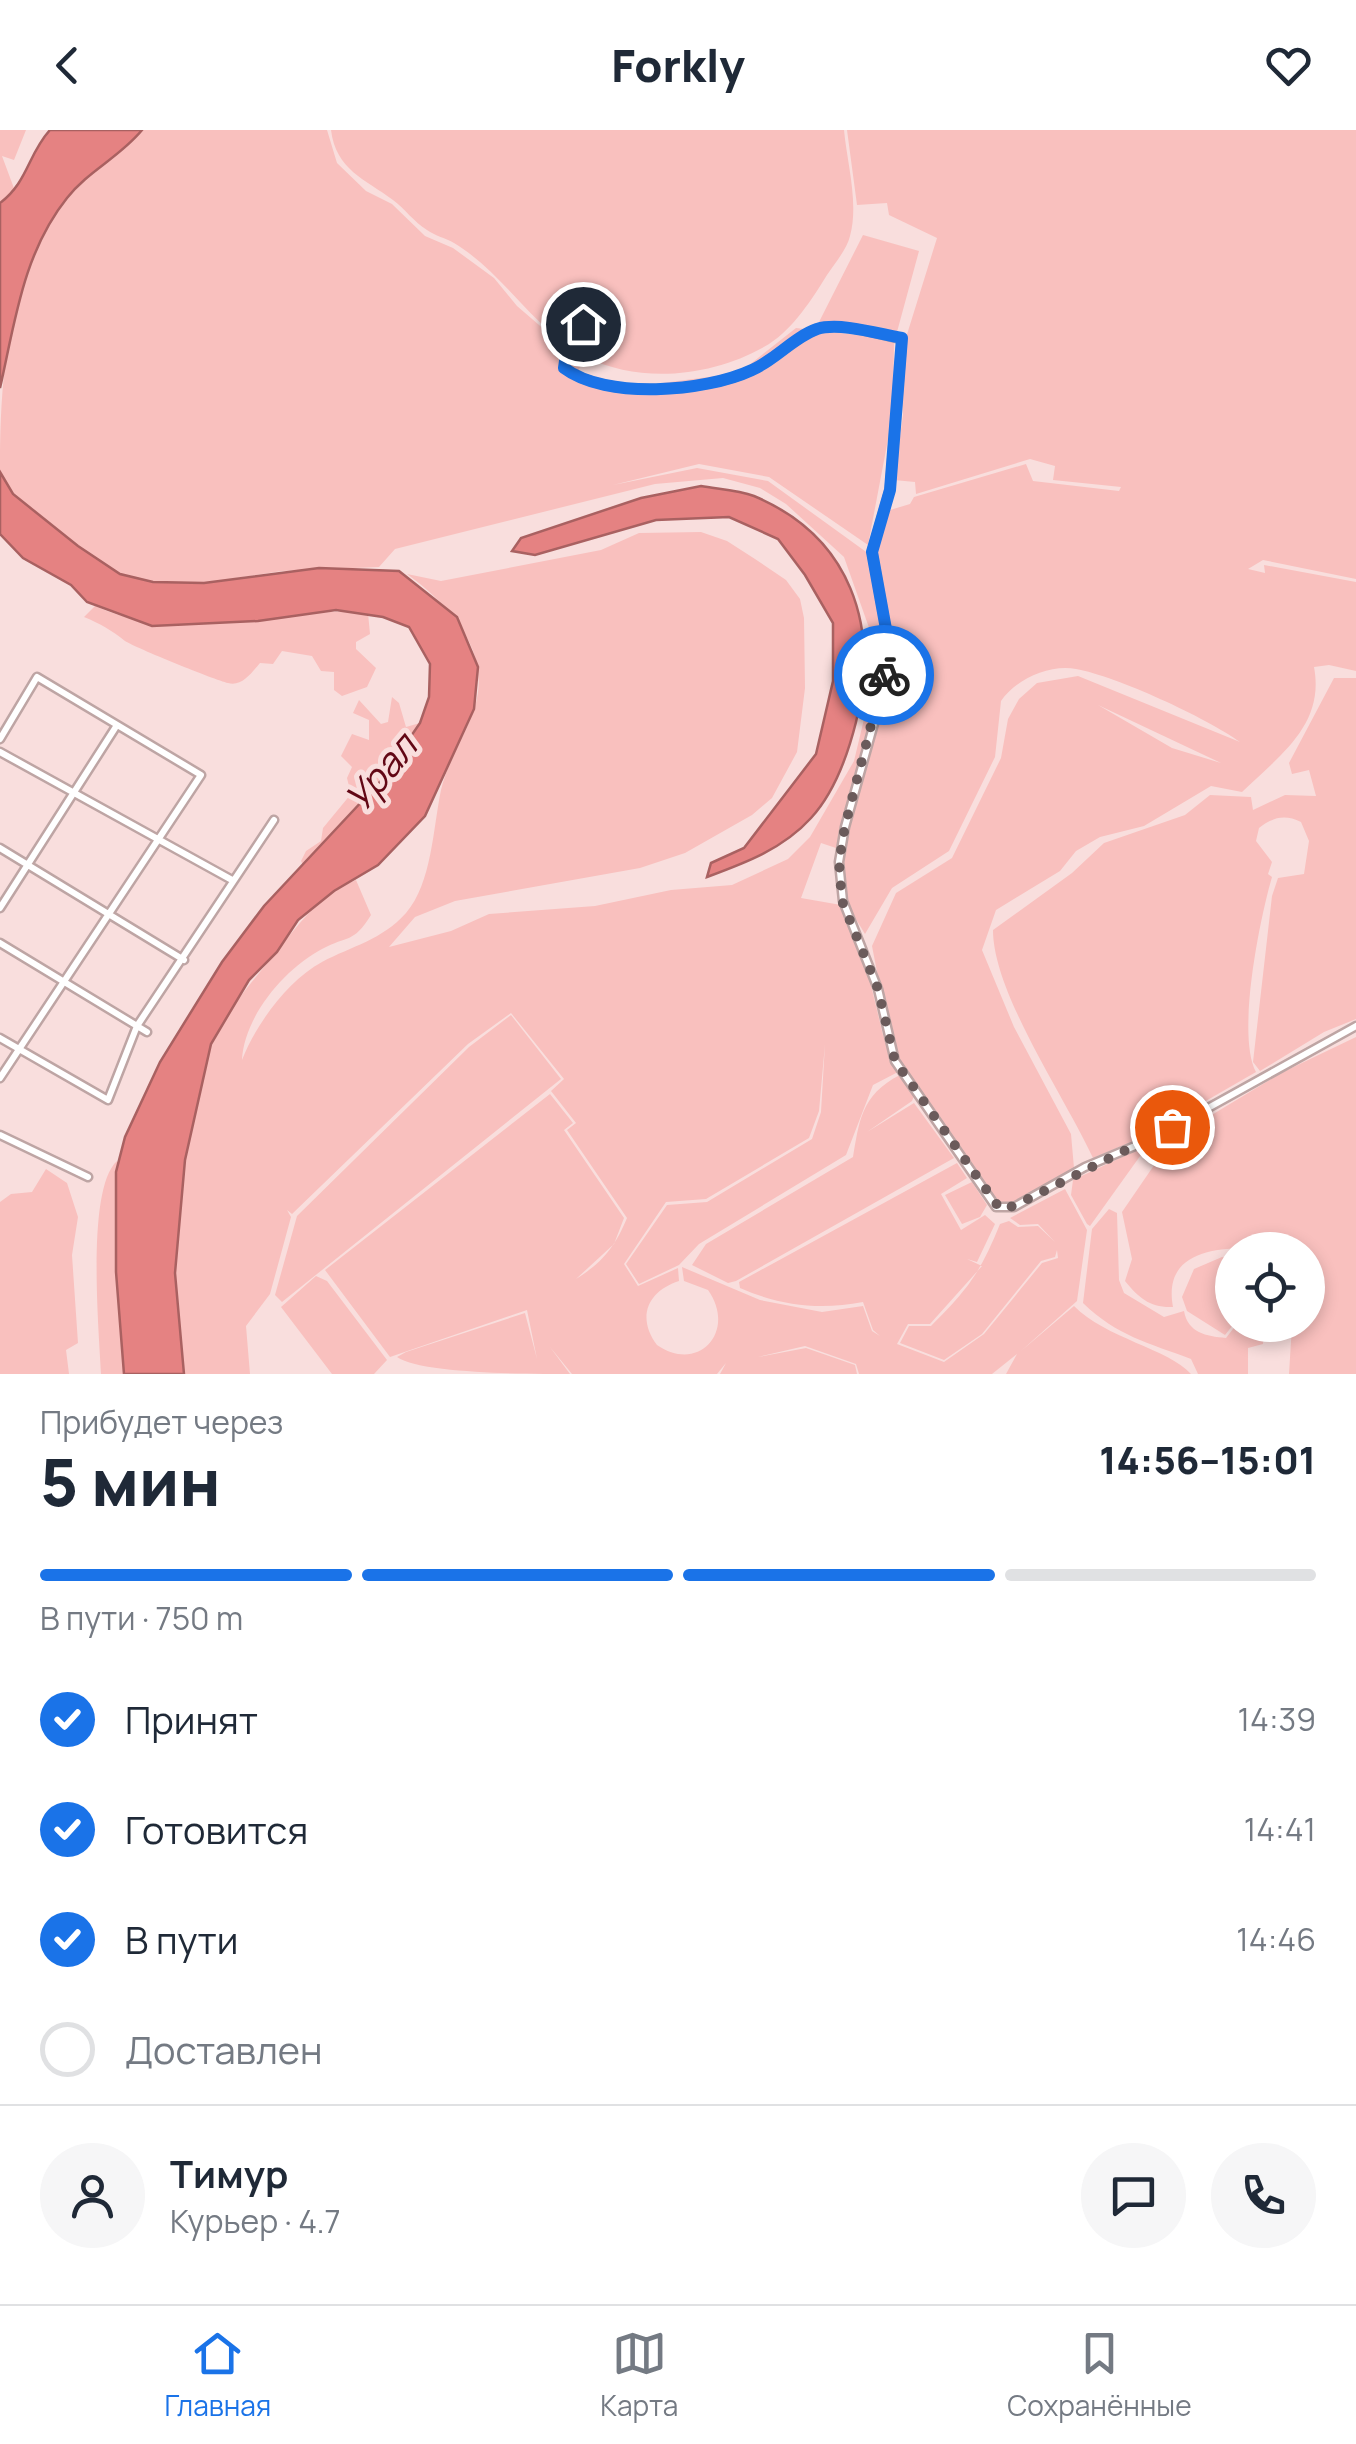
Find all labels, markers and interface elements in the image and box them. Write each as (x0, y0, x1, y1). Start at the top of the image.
text: Forkly (611, 34, 745, 96)
icon: back (40, 38, 95, 93)
icon: heart (1261, 38, 1316, 93)
pin (541, 282, 626, 367)
icon: home (556, 297, 611, 352)
courier (834, 625, 934, 725)
icon: bike (857, 648, 912, 703)
water label: Урал (331, 719, 430, 822)
pin (1130, 1085, 1215, 1170)
icon: bag (1145, 1100, 1200, 1155)
map controls (1215, 1232, 1325, 1342)
button: locate (1215, 1232, 1325, 1342)
text: Прибудет через (40, 1400, 283, 1444)
text: 14:56–15:01 (1099, 1433, 1316, 1485)
text: 5 мин (40, 1437, 221, 1526)
text: В пути · 750 m (40, 1596, 243, 1640)
icon: check (40, 1692, 95, 1747)
text: Принят (125, 1693, 258, 1745)
text: 14:39 (1238, 1697, 1316, 1741)
icon: check (40, 1802, 95, 1857)
text: Готовится (125, 1803, 308, 1855)
text: 14:41 (1244, 1807, 1316, 1851)
icon: check (40, 1912, 95, 1967)
text: В пути (125, 1913, 238, 1965)
text: 14:46 (1236, 1917, 1316, 1961)
text: Доставлен (125, 2023, 323, 2075)
button: person (40, 2143, 145, 2248)
button: chat (1081, 2143, 1186, 2248)
button: phone (1211, 2143, 1316, 2248)
text: Тимур (170, 2147, 288, 2199)
text: Курьер · 4.7 (170, 2199, 341, 2243)
tab: Главная (164, 2326, 271, 2424)
tab: Карта (600, 2326, 678, 2424)
tab: Сохранённые (1007, 2326, 1192, 2424)

